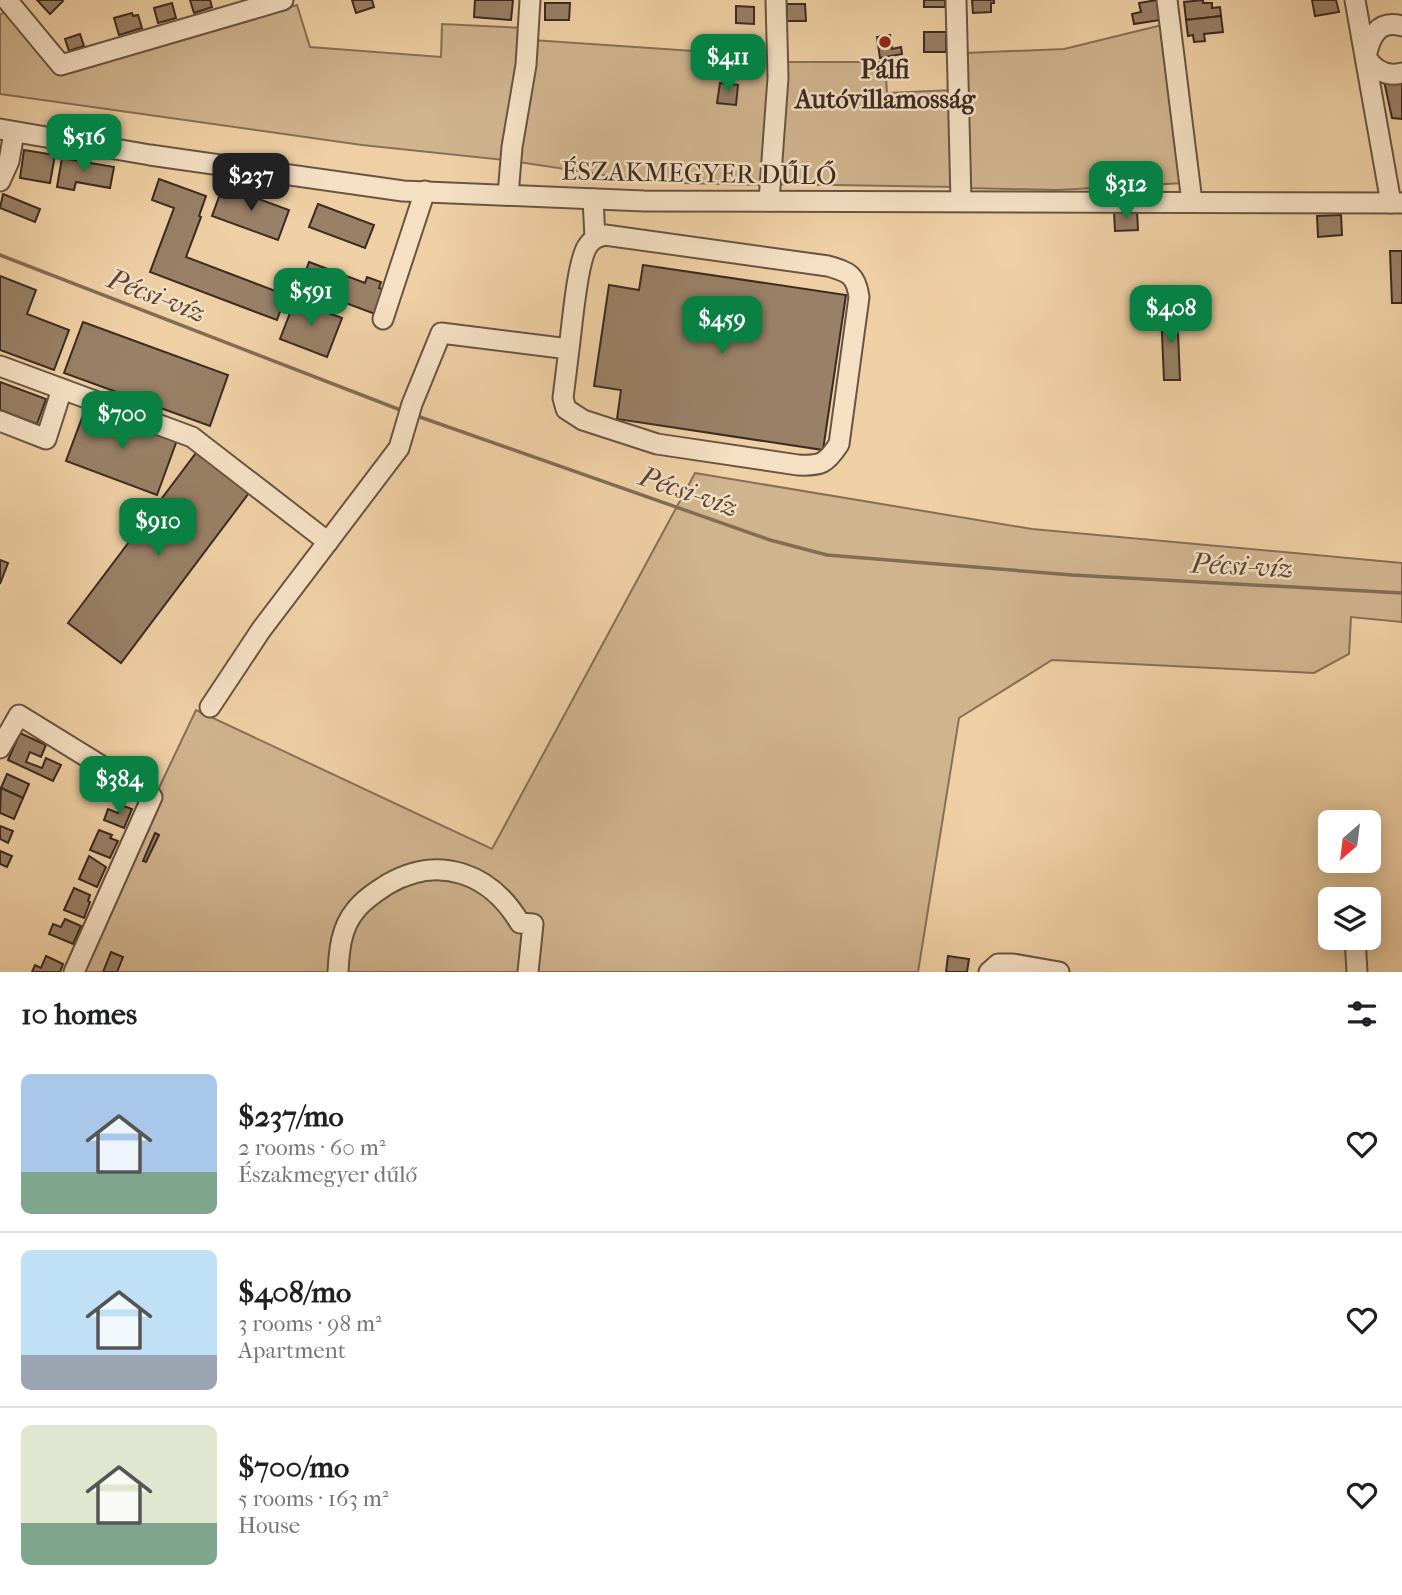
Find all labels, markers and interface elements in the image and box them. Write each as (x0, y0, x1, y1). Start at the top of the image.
pin: $411 (687, 34, 769, 94)
marker: Pálfi Autóvillamosság (877, 34, 893, 50)
text: $411 (707, 43, 749, 70)
place label: Pálfi Autóvillamosság (793, 54, 976, 115)
pin: $516 (43, 114, 125, 174)
text: $516 (62, 123, 106, 150)
pin: $237 (210, 154, 292, 213)
street label: ÉSZAKMEGYER DŰLŐ (561, 155, 837, 191)
text: $237 (228, 162, 274, 189)
pin: $312 (1085, 162, 1167, 221)
text: $312 (1105, 170, 1147, 197)
water label: Pécsi-víz (101, 261, 211, 329)
pin: $591 (270, 268, 352, 328)
text: $591 (290, 277, 332, 304)
pin: $408 (1130, 286, 1212, 345)
text: $408 (1146, 294, 1196, 321)
pin: $459 (681, 296, 763, 356)
text: $459 (698, 305, 746, 332)
pin: $700 (81, 392, 163, 451)
text: $700 (97, 400, 147, 427)
water label: Pécsi-víz (633, 459, 743, 524)
pin: $910 (117, 498, 199, 558)
text: $910 (135, 507, 181, 534)
water label: Pécsi-víz (1188, 546, 1294, 585)
pin: $384 (78, 756, 160, 816)
text: $384 (95, 765, 143, 792)
north arrow (1318, 810, 1381, 873)
map controls (1318, 810, 1381, 950)
button: layers (1318, 887, 1381, 950)
icon: filters (1343, 995, 1381, 1033)
text: 10 homes (21, 997, 137, 1032)
text: $237/mo (238, 1099, 344, 1134)
icon: home (77, 1102, 161, 1186)
icon: heart (1343, 1125, 1381, 1163)
text: 2 rooms · 60 m² (238, 1134, 385, 1161)
text: Északmegyer dűlő (238, 1161, 417, 1188)
text: $408/mo (238, 1275, 351, 1310)
icon: home (77, 1278, 161, 1362)
icon: heart (1343, 1301, 1381, 1339)
text: 3 rooms · 98 m² (238, 1310, 382, 1337)
text: Apartment (238, 1337, 346, 1364)
text: $700/mo (238, 1450, 349, 1485)
icon: home (77, 1453, 161, 1537)
icon: heart (1343, 1476, 1381, 1514)
text: 5 rooms · 163 m² (238, 1485, 388, 1512)
text: House (238, 1512, 300, 1539)

